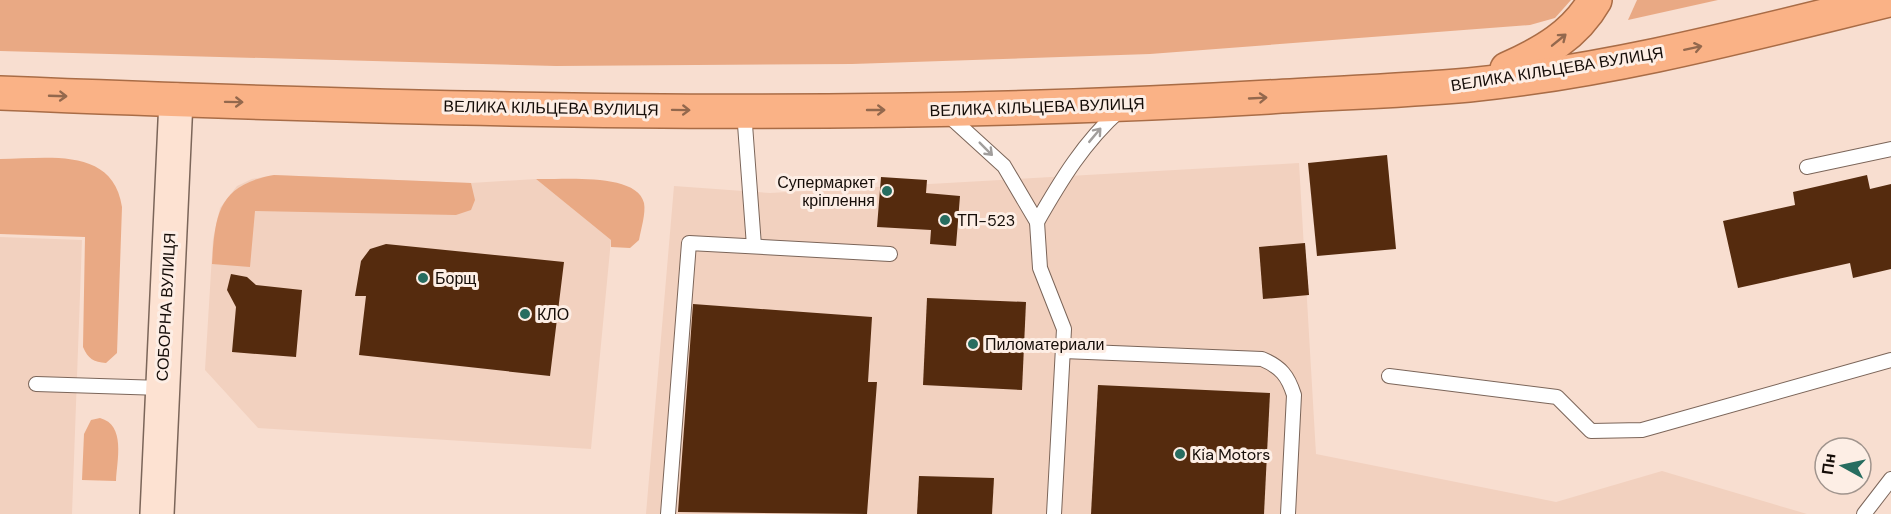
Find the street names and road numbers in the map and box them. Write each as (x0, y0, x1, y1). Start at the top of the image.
street label: ВЕЛИКА КІЛЬЦЕВА ВУЛИЦЯ (1449, 42, 1665, 96)
street label: ВЕЛИКА КІЛЬЦЕВА ВУЛИЦЯ (929, 93, 1145, 121)
street label: ВЕЛИКА КІЛЬЦЕВА ВУЛИЦЯ (443, 96, 659, 120)
street label: СОБОРНА ВУЛИЦЯ (152, 232, 180, 382)

